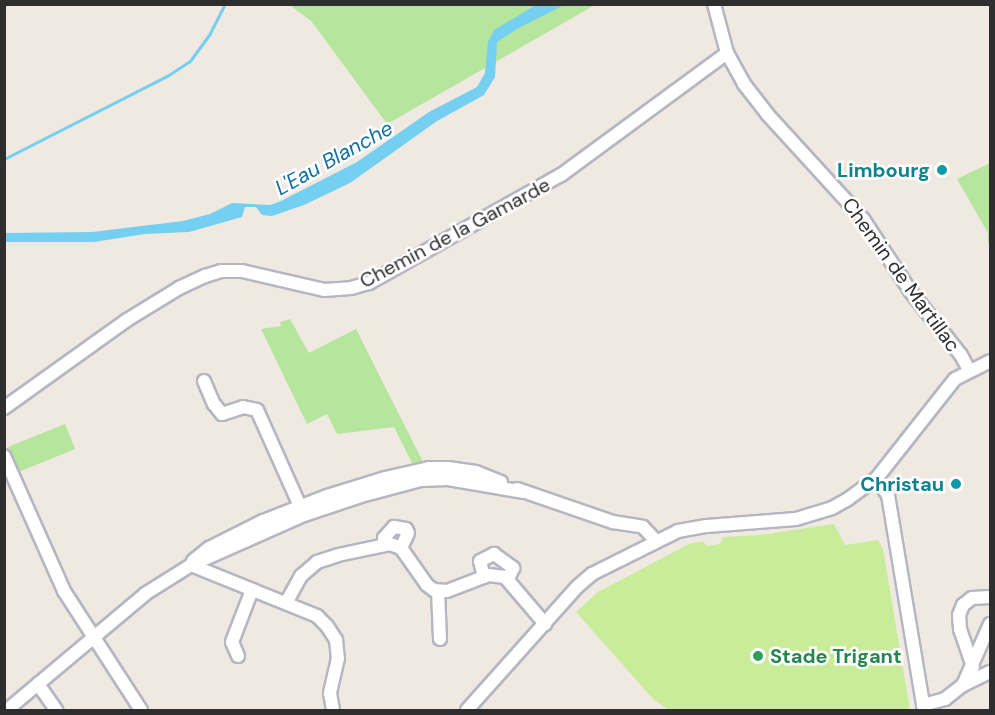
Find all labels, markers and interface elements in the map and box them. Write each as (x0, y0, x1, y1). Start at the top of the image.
water label: L'Eau Blanche (271, 115, 397, 201)
place label: Limbourg (837, 158, 930, 182)
marker: Limbourg (935, 163, 949, 177)
street label: Chemin de la Gamarde (356, 173, 554, 293)
street label: Chemin de Martillac (837, 193, 965, 357)
place label: Christau (860, 472, 944, 496)
marker: Christau (949, 477, 963, 491)
place label: Stade Trigant (770, 644, 902, 668)
marker: Stade Trigant (751, 649, 765, 663)

